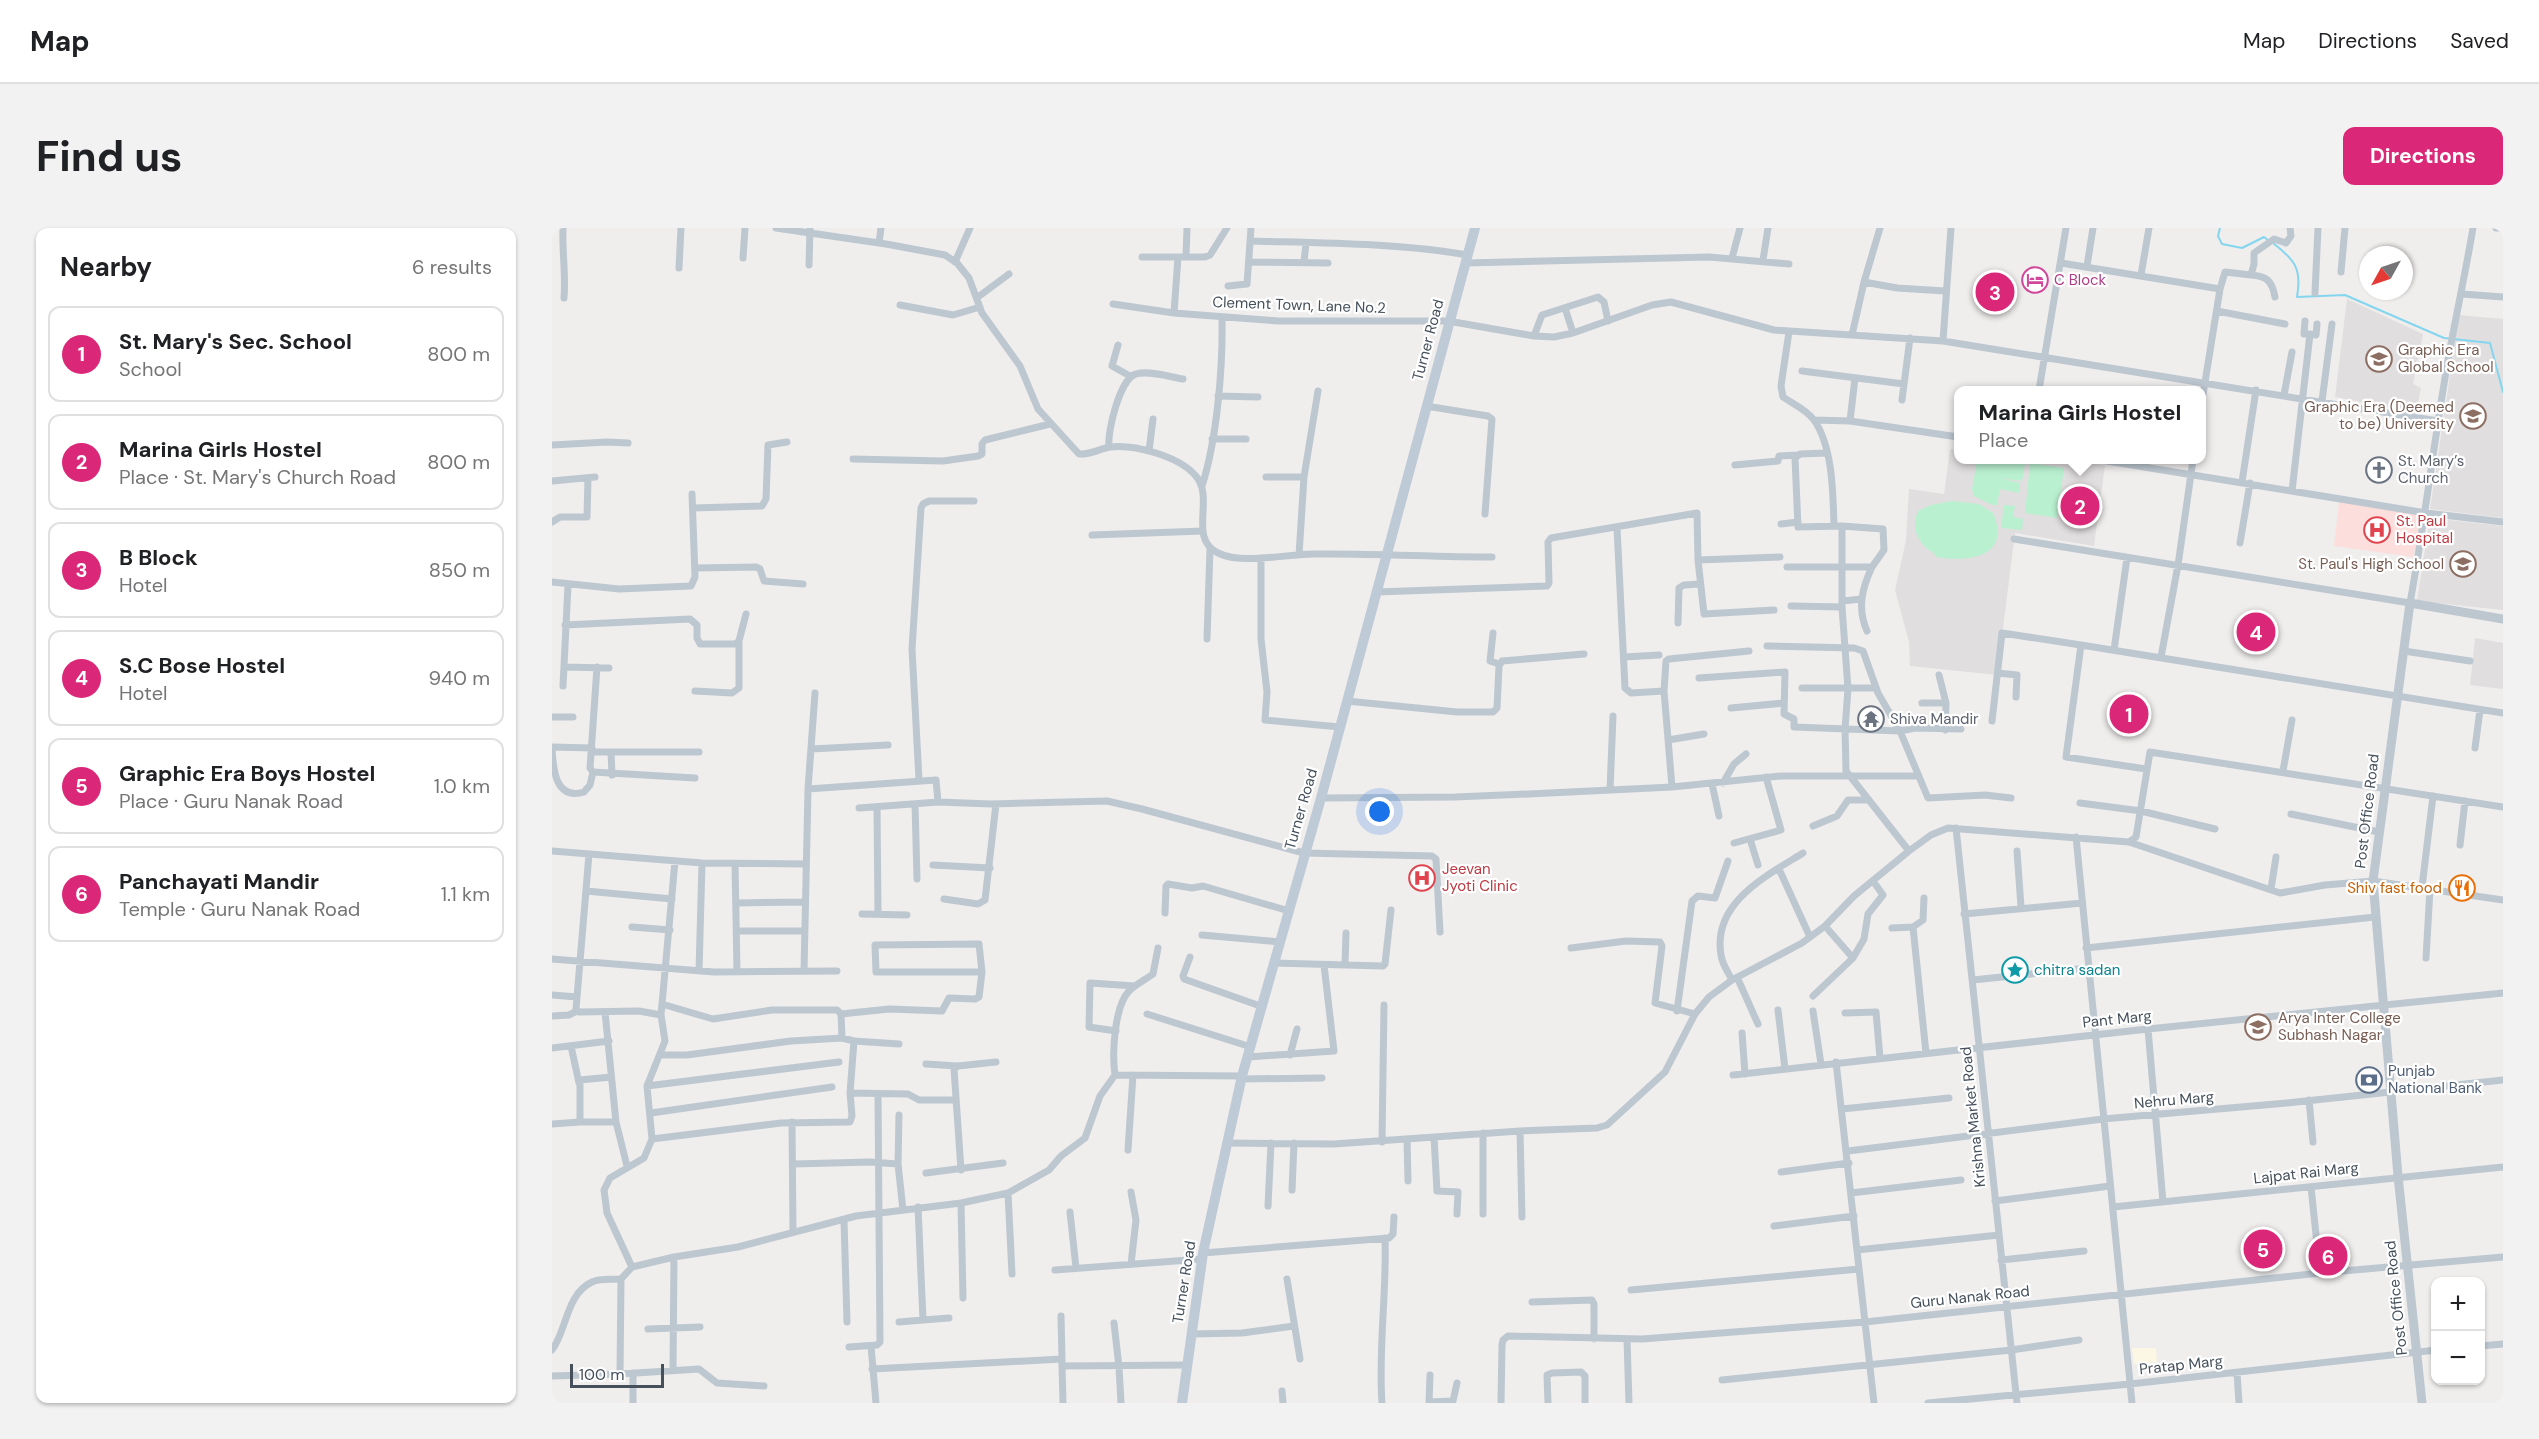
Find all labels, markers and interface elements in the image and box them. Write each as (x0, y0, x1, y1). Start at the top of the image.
text: Map (30, 23, 90, 60)
text: Map (2243, 27, 2285, 55)
text: Directions (2318, 27, 2417, 55)
text: Saved (2450, 27, 2509, 55)
button: Directions (2343, 127, 2503, 185)
text: Find us (36, 129, 182, 184)
north arrow (2359, 246, 2413, 300)
text: Nearby (60, 250, 152, 284)
text: 6 results (412, 254, 492, 280)
hotel icon: C Block (2020, 265, 2050, 295)
pin: 3 (1976, 270, 2014, 314)
place label: C Block (2054, 270, 2107, 290)
street label: Clement Town, Lane No.2 (1212, 292, 1386, 318)
street label: Turner Road (1408, 297, 1448, 383)
text: St. Mary's Sec. School (119, 327, 352, 356)
place label: Graphic Era Global School (2398, 340, 2494, 377)
text: 1 (78, 341, 85, 367)
text: 800 m (427, 341, 490, 367)
school or university icon: Graphic Era Global School (2364, 344, 2394, 374)
text: School (119, 356, 182, 382)
popup (1954, 386, 2206, 464)
place label: Graphic Era (Deemed to be) University (2304, 397, 2455, 434)
text: Marina Girls Hostel (1979, 398, 2181, 427)
school or university icon: Graphic Era (Deemed to be) University (2458, 401, 2488, 431)
text: Place (1979, 427, 2028, 453)
text: Marina Girls Hostel (119, 435, 322, 464)
text: 2 (76, 449, 87, 475)
text: 800 m (427, 449, 490, 475)
place label: St. Mary’s Church (2398, 451, 2464, 488)
church icon: St. Mary’s Church (2364, 455, 2394, 485)
text: Place · St. Mary's Church Road (119, 464, 396, 490)
pin: 2 (2060, 484, 2099, 528)
place label: St. Paul Hospital (2396, 511, 2453, 548)
hospital icon: St. Paul Hospital (2362, 515, 2392, 545)
text: B Block (119, 543, 198, 572)
school or university icon: St. Paul's High School (2448, 549, 2478, 579)
place label: St. Paul's High School (2298, 554, 2444, 574)
text: 3 (75, 557, 88, 583)
text: 850 m (429, 557, 490, 583)
text: Hotel (119, 572, 167, 598)
pin: 4 (2236, 610, 2276, 654)
text: S.C Bose Hostel (119, 651, 285, 680)
text: 4 (75, 665, 88, 691)
text: 940 m (428, 665, 490, 691)
text: Hotel (119, 680, 167, 706)
pin: 1 (2110, 692, 2148, 736)
temple icon: Shiva Mandir (1856, 704, 1886, 734)
place label: Shiva Mandir (1890, 709, 1979, 729)
street label: Post Office Road (2350, 753, 2384, 869)
text: Graphic Era Boys Hostel (119, 759, 375, 788)
street label: Turner Road (1280, 766, 1322, 852)
text: 5 (75, 773, 88, 799)
text: 1.0 km (434, 773, 490, 799)
text: Place · Guru Nanak Road (119, 788, 343, 814)
your location (1365, 797, 1394, 826)
place label: Jeevan Jyoti Clinic (1442, 859, 1518, 896)
hospital icon: Jeevan Jyoti Clinic (1407, 863, 1437, 893)
text: Panchayati Mandir (119, 867, 319, 896)
restaurant icon: Shiv fast food (2447, 873, 2477, 903)
place label: Shiv fast food (2347, 878, 2442, 898)
text: 6 (75, 881, 88, 907)
text: 1.1 km (441, 881, 490, 907)
text: Temple · Guru Nanak Road (119, 896, 360, 922)
place icon: chitra sadan (2000, 955, 2030, 985)
place label: chitra sadan (2034, 960, 2120, 980)
street label: Pant Marg (2081, 1005, 2153, 1033)
place label: Arya Inter College Subhash Nagar (2278, 1008, 2401, 1045)
school or university icon: Arya Inter College Subhash Nagar (2243, 1012, 2273, 1042)
street label: Krishna Market Road (1956, 1046, 1990, 1188)
place label: Punjab National Bank (2388, 1061, 2483, 1098)
bank icon: Punjab National Bank (2354, 1065, 2384, 1095)
street label: Nehru Marg (2133, 1087, 2215, 1113)
street label: Lajpat Rai Marg (2252, 1158, 2360, 1188)
pin: 5 (2244, 1226, 2282, 1272)
pin: 6 (2308, 1234, 2348, 1278)
street label: Turner Road (1168, 1239, 1200, 1325)
street label: Post Office Road (2380, 1240, 2412, 1356)
map controls (2431, 1277, 2485, 1385)
button: + (2431, 1277, 2485, 1331)
street label: Guru Nanak Road (1909, 1281, 2031, 1313)
button: − (2431, 1331, 2485, 1385)
street label: Pratap Marg (2138, 1351, 2224, 1379)
scale bar (570, 1361, 664, 1388)
text: 100 m (579, 1364, 624, 1385)

